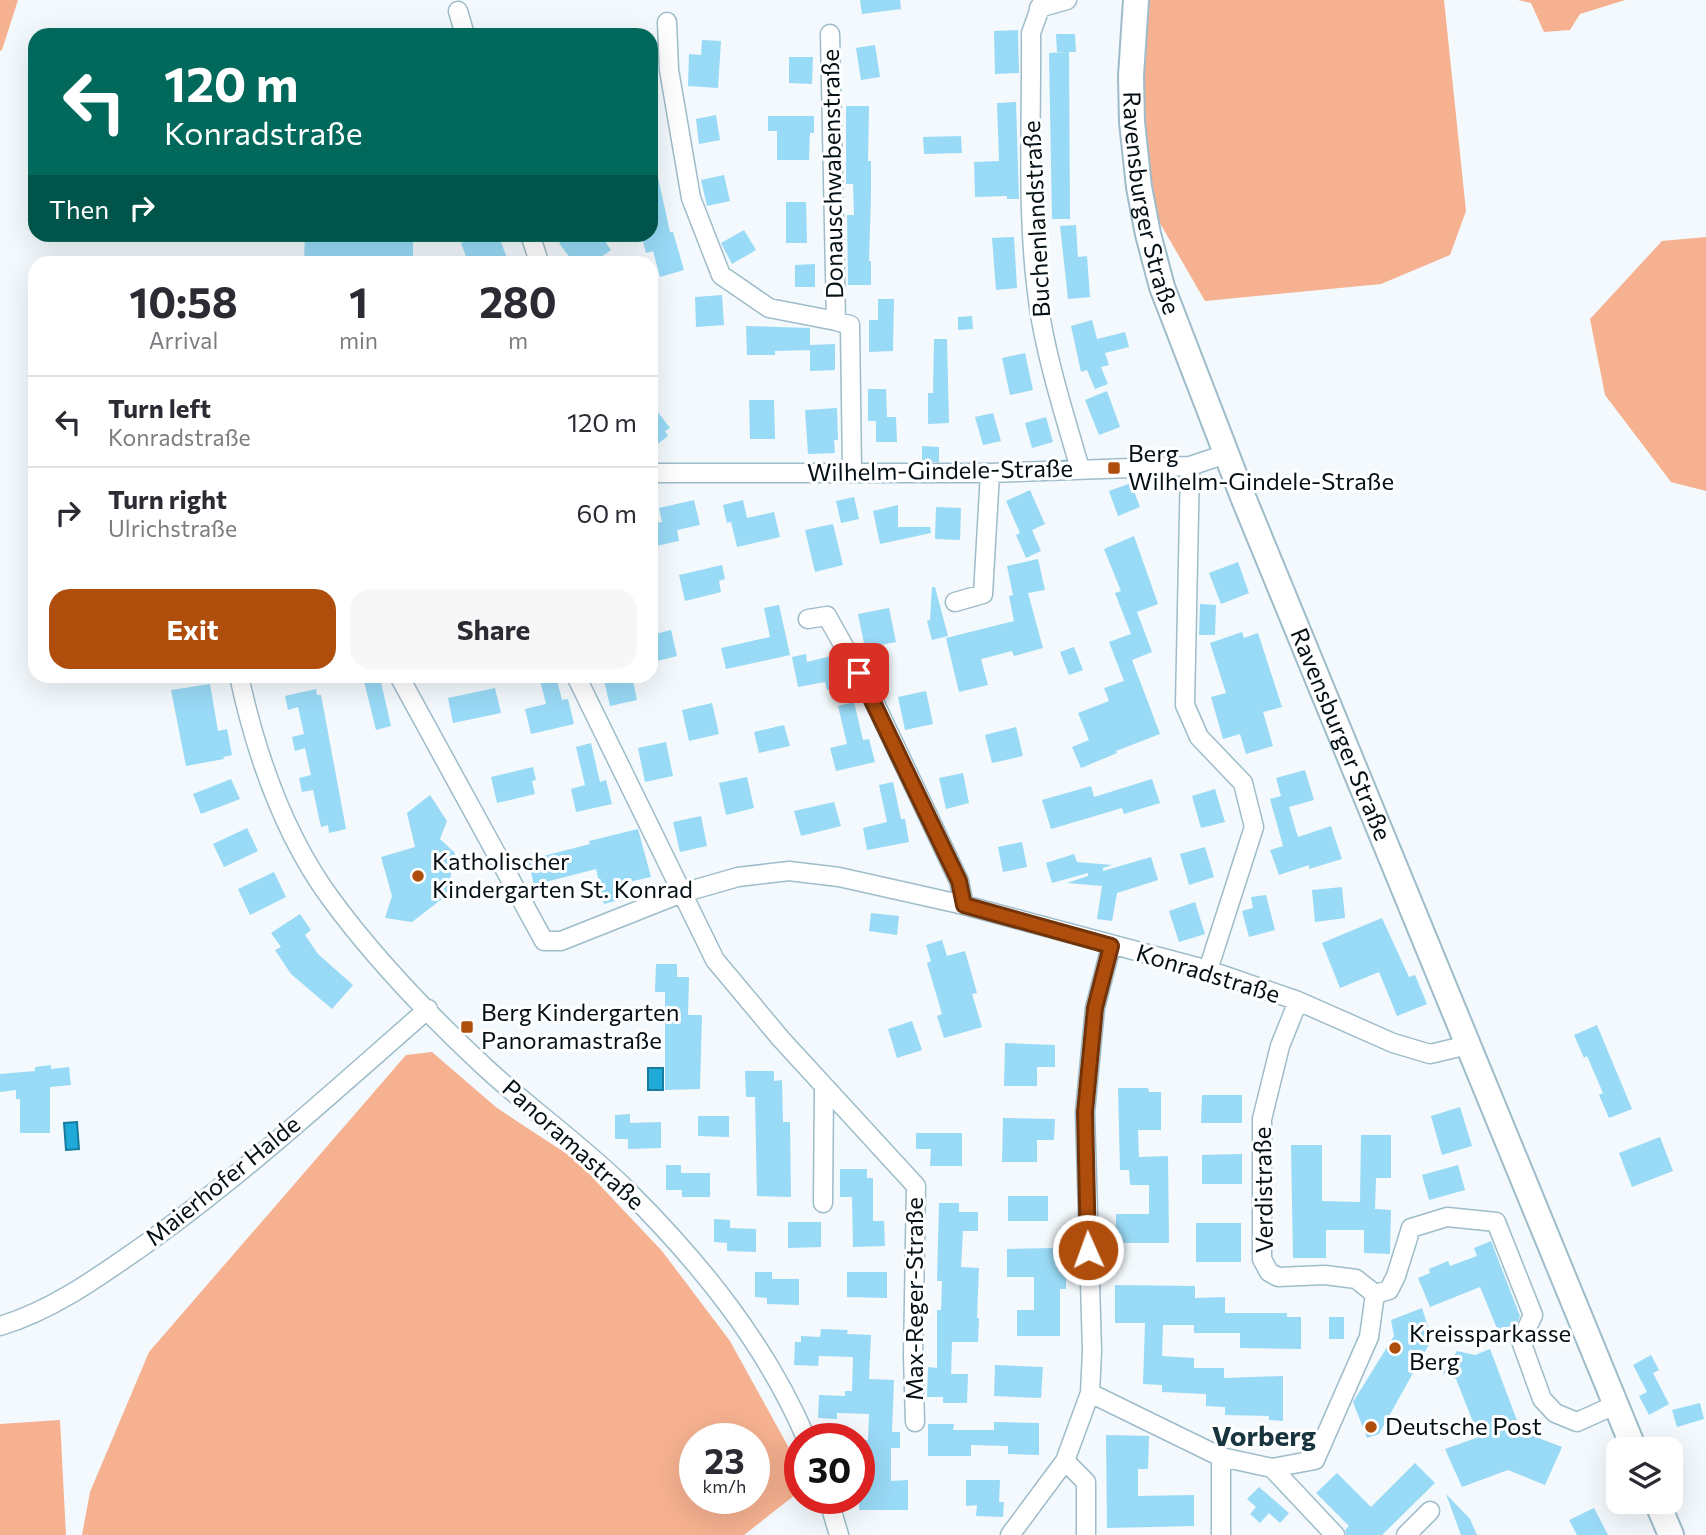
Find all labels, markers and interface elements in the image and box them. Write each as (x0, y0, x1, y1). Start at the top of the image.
street label: Donauschwabenstraße (815, 49, 848, 299)
text: 120 m (164, 52, 298, 112)
icon: left (49, 56, 140, 147)
street label: Ravensburger Straße (1118, 91, 1187, 318)
text: Konradstraße (164, 112, 363, 152)
street label: Buchenlandstraße (1016, 120, 1055, 318)
icon: right (123, 189, 161, 227)
text: Then (49, 193, 109, 224)
text: 10:58 (129, 275, 238, 327)
text: 1 (349, 275, 368, 327)
text: 280 (479, 275, 557, 327)
text: Arrival (149, 326, 218, 354)
text: min (339, 326, 378, 354)
text: m (508, 326, 528, 354)
text: Turn left (108, 392, 211, 423)
icon: left (49, 403, 87, 441)
text: 120 m (567, 406, 637, 437)
text: Konradstraße (108, 423, 251, 451)
place label: Berg Wilhelm-Gindele-Straße (1128, 438, 1394, 495)
street label: Wilhelm-Gindele-Straße (807, 453, 1073, 486)
marker: Berg Wilhelm-Gindele-Straße (1106, 460, 1122, 476)
text: Turn right (108, 483, 227, 514)
icon: right (49, 494, 87, 532)
text: 60 m (577, 497, 637, 528)
text: Ulrichstraße (108, 514, 237, 542)
button: Exit (49, 589, 336, 669)
button: Share (350, 589, 637, 669)
street label: Ravensburger Straße (1285, 623, 1398, 844)
pin (829, 643, 889, 703)
icon: arrive (840, 654, 878, 692)
place label: Katholischer Kindergarten St. Konrad (432, 846, 693, 903)
marker: Katholischer Kindergarten St. Konrad (410, 868, 426, 884)
street label: Konradstraße (1133, 937, 1284, 1008)
place label: Berg Kindergarten Panoramastraße (481, 997, 680, 1054)
marker: Berg Kindergarten Panoramastraße (459, 1019, 475, 1035)
street label: Panoramastraße (497, 1073, 651, 1215)
street label: Maierhofer Halde (139, 1109, 305, 1251)
street label: Verdistraße (1247, 1127, 1278, 1254)
street label: Max-Reger-Straße (899, 1197, 928, 1401)
position arrow (1051, 1213, 1125, 1287)
place label: Kreissparkasse Berg (1409, 1318, 1571, 1375)
marker: Kreissparkasse Berg (1387, 1340, 1403, 1356)
place label: Deutsche Post (1385, 1411, 1542, 1440)
district label: Vorberg (1212, 1418, 1316, 1452)
marker: Deutsche Post (1363, 1419, 1379, 1435)
speed limit sign: 30 (784, 1423, 875, 1514)
map controls (1606, 1437, 1683, 1514)
button: layers (1606, 1437, 1683, 1514)
text: 23 (704, 1438, 745, 1481)
text: km/h (703, 1475, 746, 1497)

